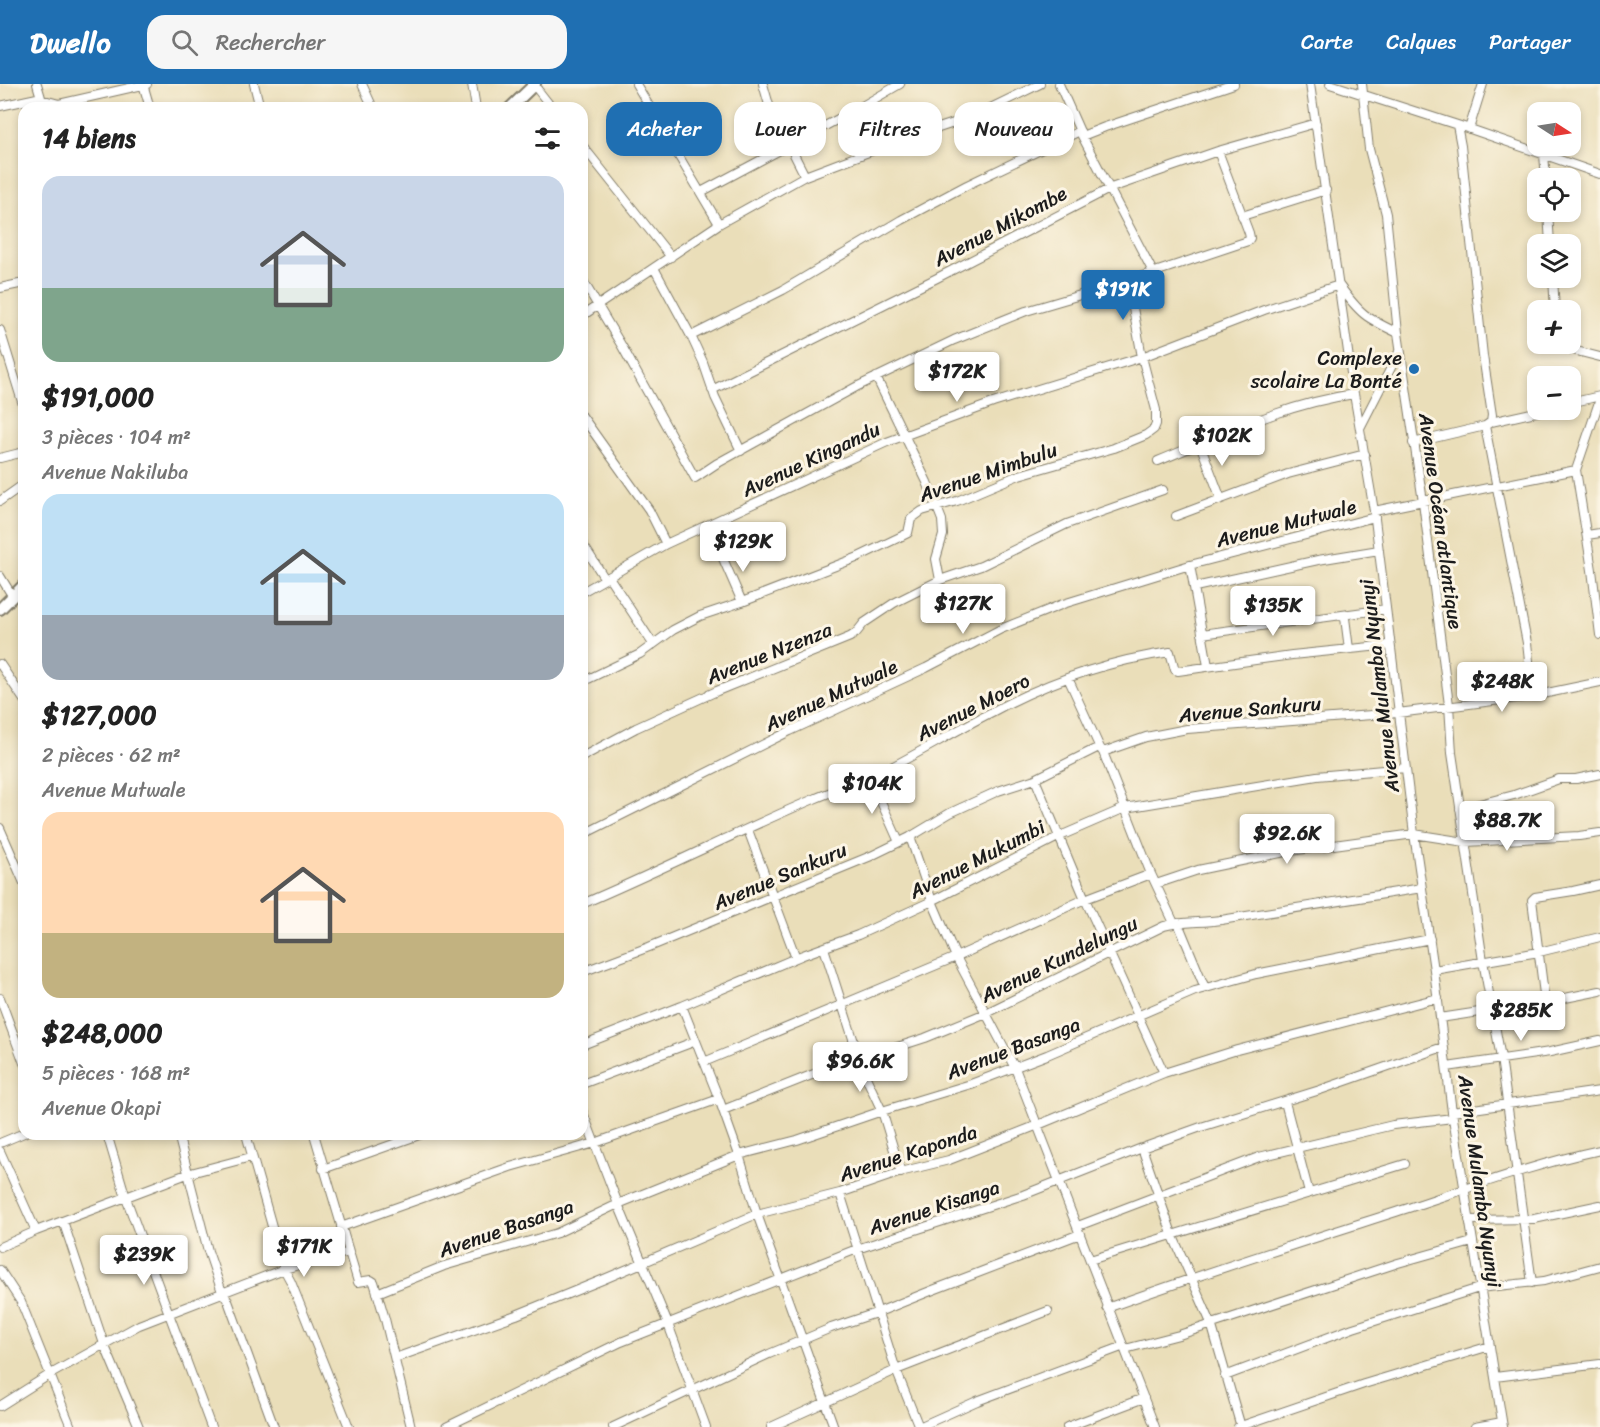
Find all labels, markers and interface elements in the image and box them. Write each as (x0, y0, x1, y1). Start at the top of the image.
search box (147, 15, 567, 69)
text: Dwello (30, 18, 111, 67)
text: Rechercher (216, 23, 325, 62)
text: Carte (1301, 23, 1353, 61)
text: Calques (1386, 23, 1456, 61)
text: Partager (1489, 23, 1570, 61)
icon: search (168, 26, 201, 59)
chip: Acheter (606, 102, 722, 156)
chip: Louer (734, 102, 826, 156)
chip: Filtres (838, 102, 942, 156)
chip: Nouveau (954, 102, 1074, 156)
north arrow (1527, 102, 1581, 156)
map controls (1527, 102, 1581, 420)
text: 14 biens (42, 115, 136, 161)
icon: filters (531, 122, 564, 155)
button: locate (1527, 168, 1581, 222)
street label: Avenue Mikombe (926, 176, 1074, 277)
icon: home (249, 215, 357, 323)
button: layers (1527, 234, 1581, 288)
pin: $191K (1081, 270, 1165, 321)
text: $191K (1095, 272, 1151, 307)
button: + (1527, 300, 1581, 354)
place label: Complexe scolaire La Bonté (1250, 341, 1402, 399)
pin: $172K (915, 352, 999, 403)
text: $172K (928, 354, 986, 389)
marker: Complexe scolaire La Bonté (1407, 362, 1421, 376)
button: − (1527, 366, 1581, 420)
text: $191,000 (42, 374, 154, 420)
street label: Avenue Océan atlantique (1408, 410, 1473, 632)
street label: Avenue Kingandu (735, 412, 887, 507)
pin: $102K (1180, 416, 1264, 467)
text: $102K (1193, 418, 1251, 453)
text: 3 pièces · 104 m² (42, 420, 191, 455)
street label: Avenue Mimbulu (913, 432, 1062, 513)
text: Avenue Nakiluba (42, 455, 188, 490)
street label: Avenue Mutwale (1211, 489, 1360, 558)
pin: $129K (701, 522, 785, 573)
text: $129K (714, 524, 772, 559)
icon: home (249, 533, 357, 641)
street label: Avenue Mulamba Nyunyi (1349, 576, 1410, 796)
pin: $127K (921, 584, 1005, 635)
text: $127K (934, 586, 992, 621)
pin: $135K (1231, 586, 1315, 637)
text: $135K (1244, 588, 1302, 623)
street label: Avenue Nzenza (700, 612, 838, 695)
street label: Avenue Mutwale (758, 649, 904, 742)
pin: $248K (1460, 662, 1544, 713)
street label: Avenue Moero (909, 664, 1036, 752)
text: $248K (1471, 664, 1533, 699)
street label: Avenue Sankuru (1176, 686, 1323, 733)
text: $127,000 (42, 692, 157, 738)
text: 2 pièces · 62 m² (42, 738, 181, 773)
pin: $104K (830, 764, 914, 815)
text: $104K (842, 766, 902, 801)
text: Avenue Mutwale (42, 773, 185, 808)
pin: $88.7K (1458, 801, 1556, 852)
text: $88.7K (1473, 803, 1541, 838)
street label: Avenue Mukumbi (902, 810, 1052, 909)
pin: $92.6K (1238, 814, 1336, 865)
text: $92.6K (1254, 816, 1320, 851)
street label: Avenue Sankuru (707, 832, 853, 921)
icon: home (249, 851, 357, 959)
street label: Avenue Kundelungu (973, 906, 1144, 1013)
pin: $285K (1479, 991, 1563, 1042)
text: $285K (1490, 993, 1552, 1028)
street label: Avenue Basanga (940, 1007, 1085, 1090)
text: $248,000 (42, 1010, 163, 1056)
pin: $96.6K (811, 1042, 909, 1093)
text: $96.6K (827, 1044, 893, 1079)
text: 5 pièces · 168 m² (42, 1056, 190, 1091)
street label: Avenue Mulamba Nyunyi (1447, 1071, 1512, 1291)
text: Avenue Okapi (42, 1091, 161, 1126)
street label: Avenue Kaponda (834, 1115, 982, 1193)
street label: Avenue Kisanga (863, 1170, 1004, 1245)
street label: Avenue Basanga (433, 1189, 578, 1268)
pin: $171K (262, 1227, 346, 1278)
text: $171K (277, 1229, 331, 1264)
pin: $239K (102, 1235, 186, 1286)
text: $239K (114, 1237, 174, 1272)

